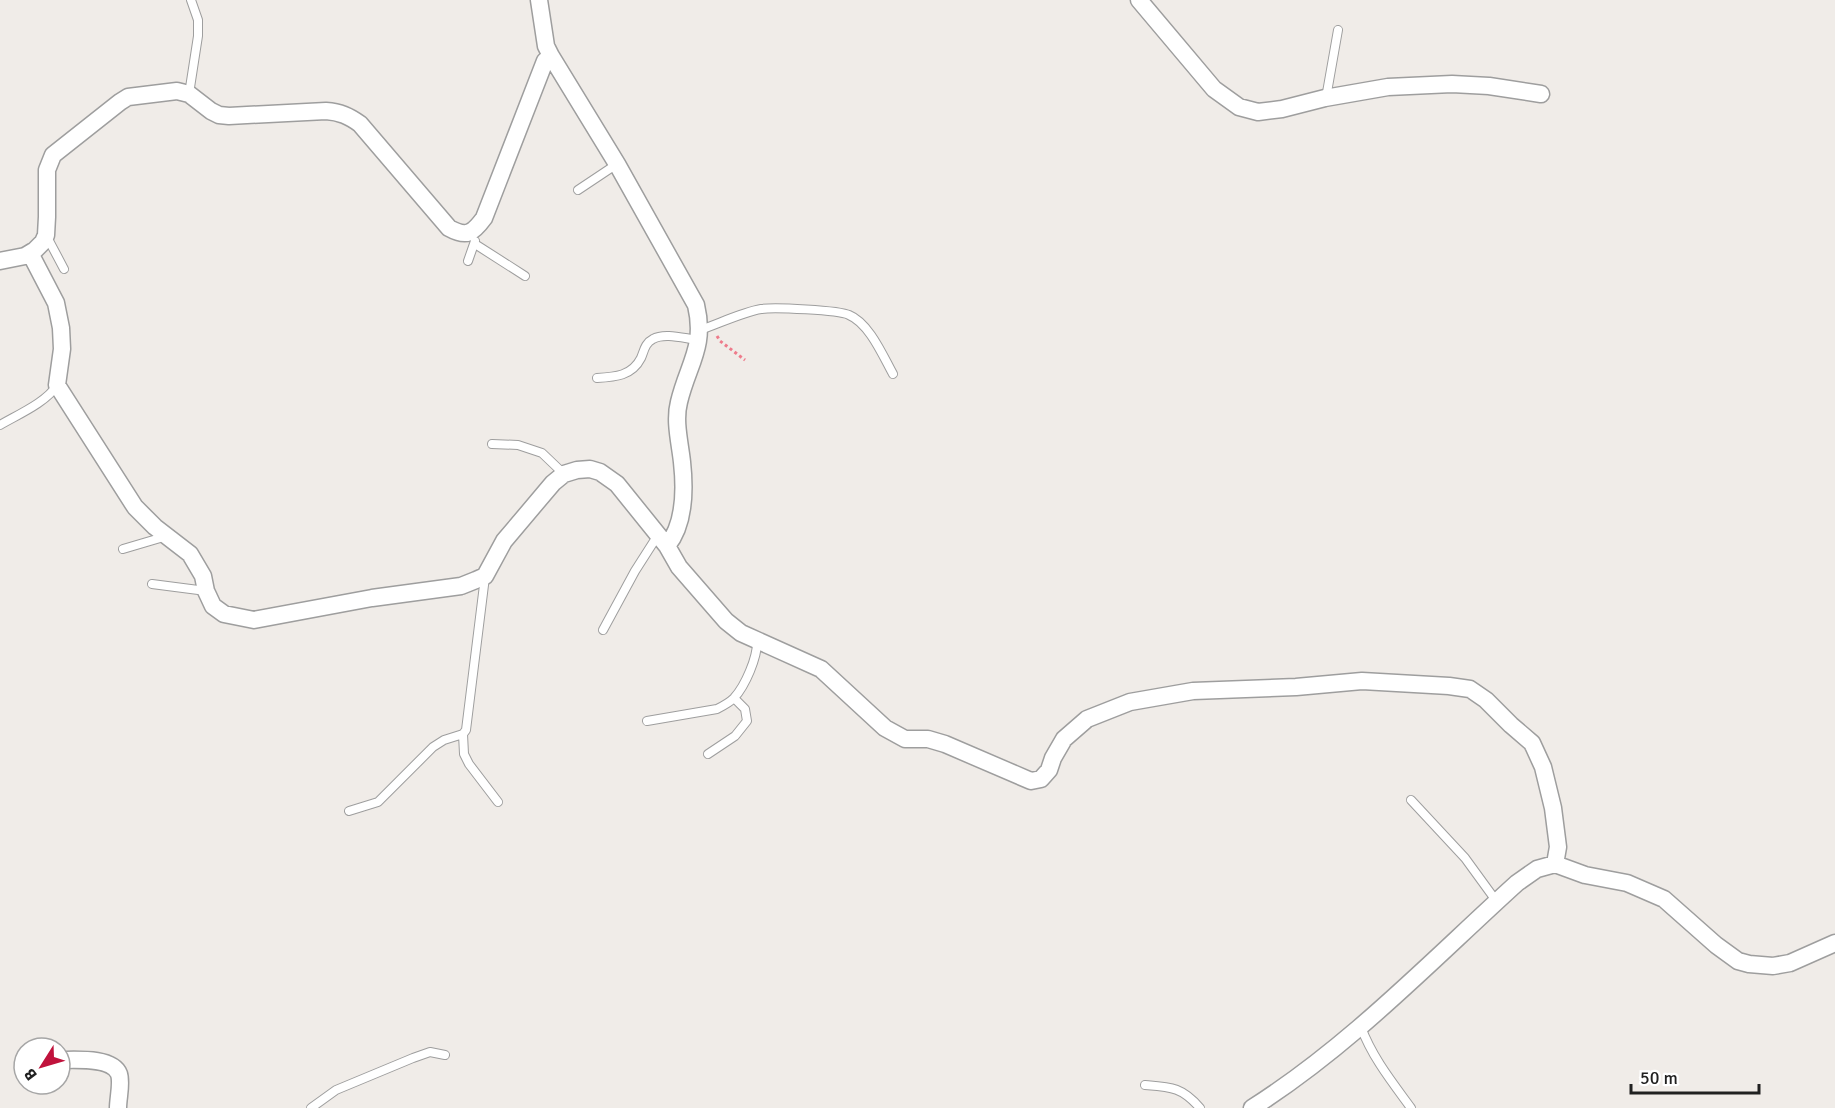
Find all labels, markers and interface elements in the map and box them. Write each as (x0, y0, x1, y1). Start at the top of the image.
north arrow (12, 1036, 72, 1096)
scale bar (1631, 1057, 1758, 1095)
text: B (20, 1064, 42, 1084)
text: 50 m (1640, 1067, 1678, 1089)

